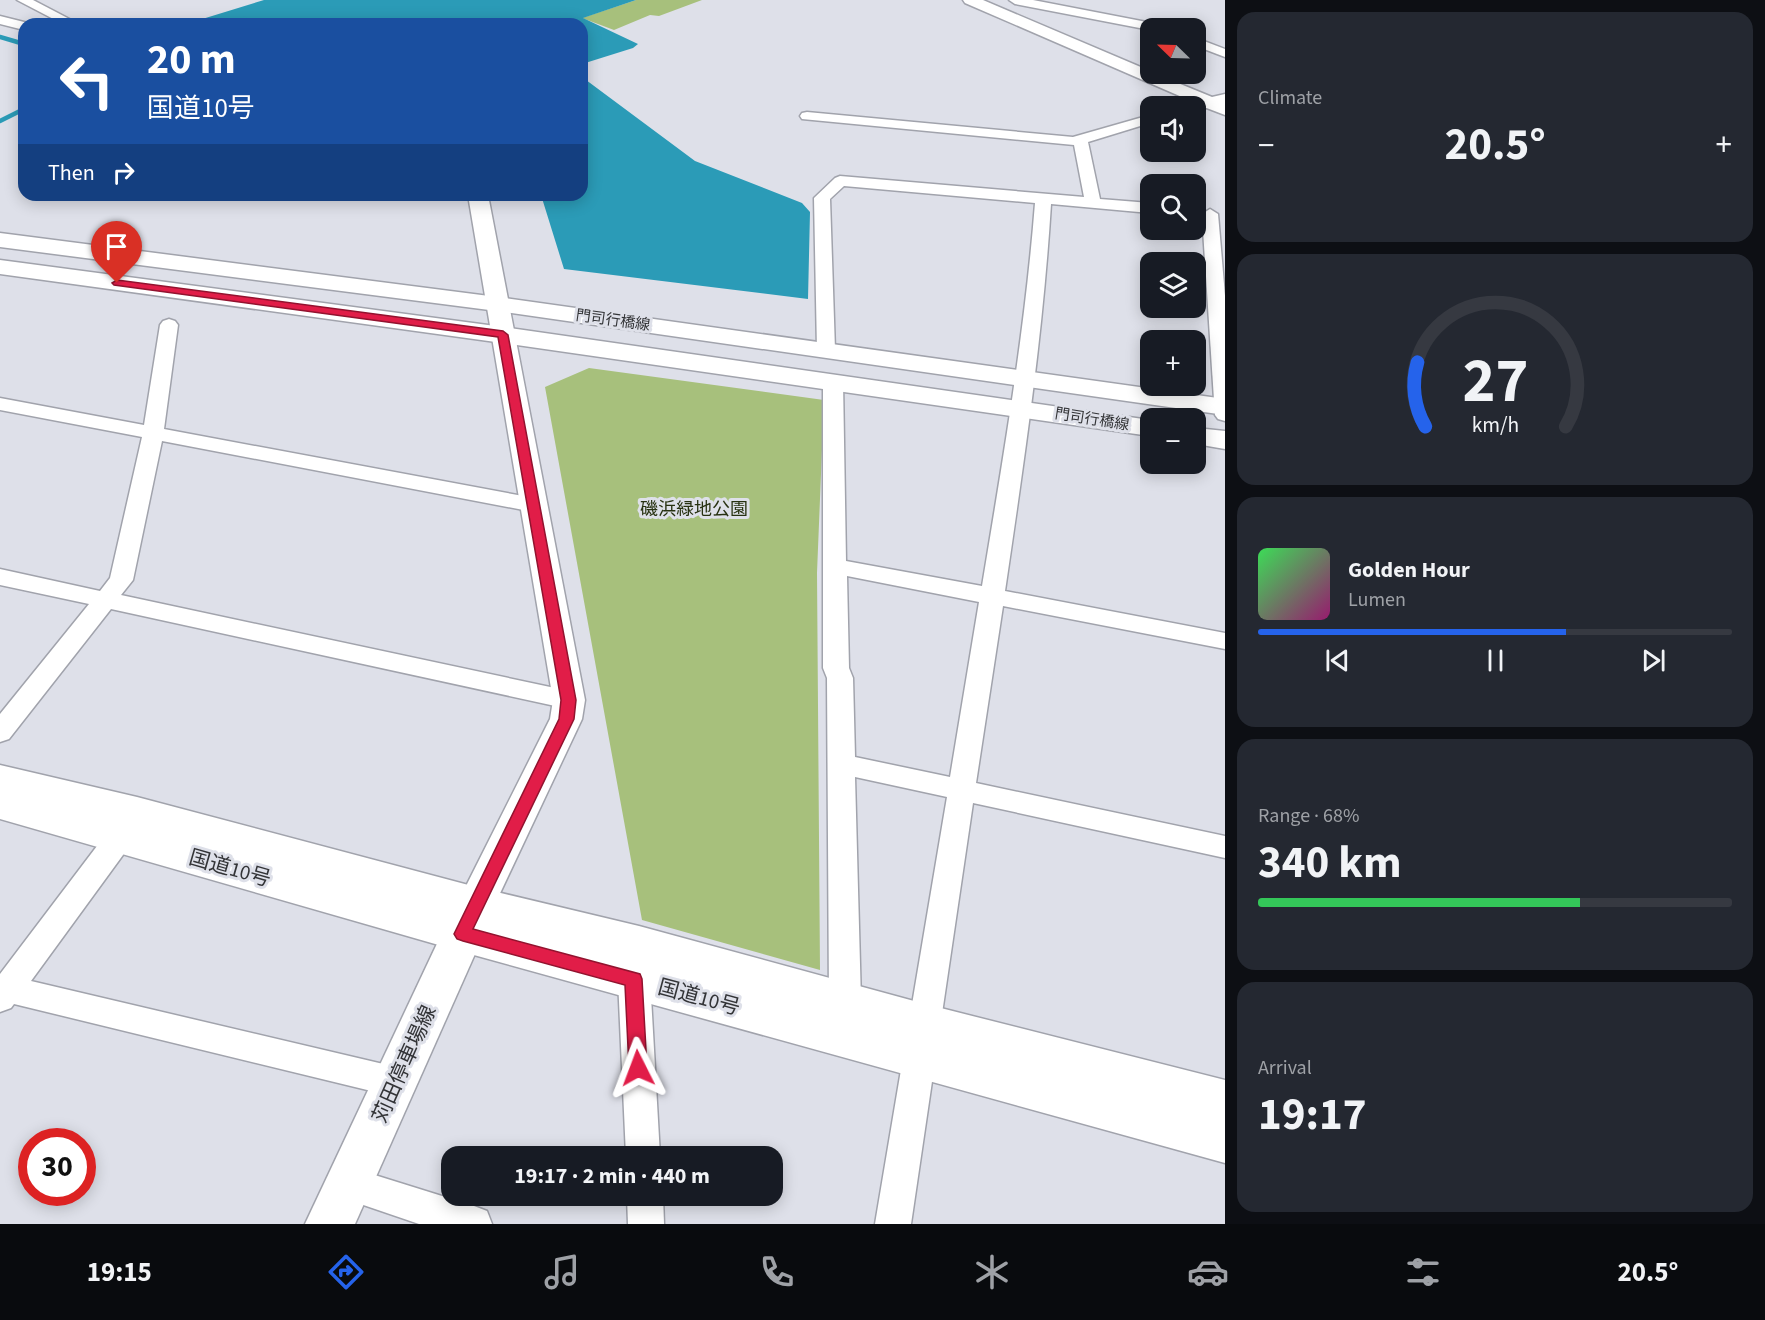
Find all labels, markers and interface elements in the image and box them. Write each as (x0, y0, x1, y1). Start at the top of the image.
north arrow (1140, 18, 1206, 84)
map controls (1140, 18, 1206, 474)
text: 20 m (147, 30, 236, 90)
icon: left (48, 42, 126, 120)
text: Climate (1258, 84, 1322, 112)
text: 国道10号 (147, 89, 255, 128)
button: sound (1140, 96, 1206, 162)
text: 20.5° (1444, 113, 1546, 177)
text: − (1258, 122, 1274, 169)
text: + (1716, 122, 1732, 169)
icon: right (107, 156, 140, 189)
text: Then (48, 157, 95, 189)
button: search (1140, 174, 1206, 240)
pin (91, 221, 142, 283)
icon: arrive (100, 230, 133, 263)
button: layers (1140, 252, 1206, 318)
street label: 門司行橋線 (574, 305, 652, 336)
button: + (1140, 330, 1206, 396)
text: 27 (1462, 337, 1528, 426)
street label: 門司行橋線 (1053, 403, 1131, 436)
button: − (1140, 408, 1206, 474)
text: km/h (1471, 410, 1519, 441)
park label: 磯浜緑地公園 (640, 497, 748, 522)
text: Golden Hour (1348, 554, 1470, 586)
text: Lumen (1348, 586, 1406, 614)
icon: previous (1321, 644, 1354, 677)
icon: pause (1479, 644, 1512, 677)
icon: next (1637, 644, 1670, 677)
text: Range · 68% (1258, 802, 1359, 830)
text: 340 km (1258, 831, 1402, 895)
street label: 国道10号 (186, 842, 274, 894)
street label: 国道10号 (655, 972, 743, 1022)
street label: 苅田停車場線 (365, 1000, 443, 1128)
position arrow (606, 1036, 670, 1100)
text: Arrival (1258, 1054, 1312, 1082)
text: 19:17 (1258, 1083, 1367, 1147)
speed limit sign: 30 (18, 1128, 96, 1206)
text: 19:17 · 2 min · 440 m (514, 1160, 710, 1192)
icon: directions (325, 1251, 367, 1293)
icon: music (541, 1251, 583, 1293)
icon: phone (756, 1251, 798, 1293)
icon: climate (971, 1251, 1013, 1293)
icon: car (1187, 1251, 1229, 1293)
icon: filters (1402, 1251, 1444, 1293)
text: 19:15 (87, 1253, 152, 1292)
text: 20.5° (1618, 1253, 1678, 1292)

